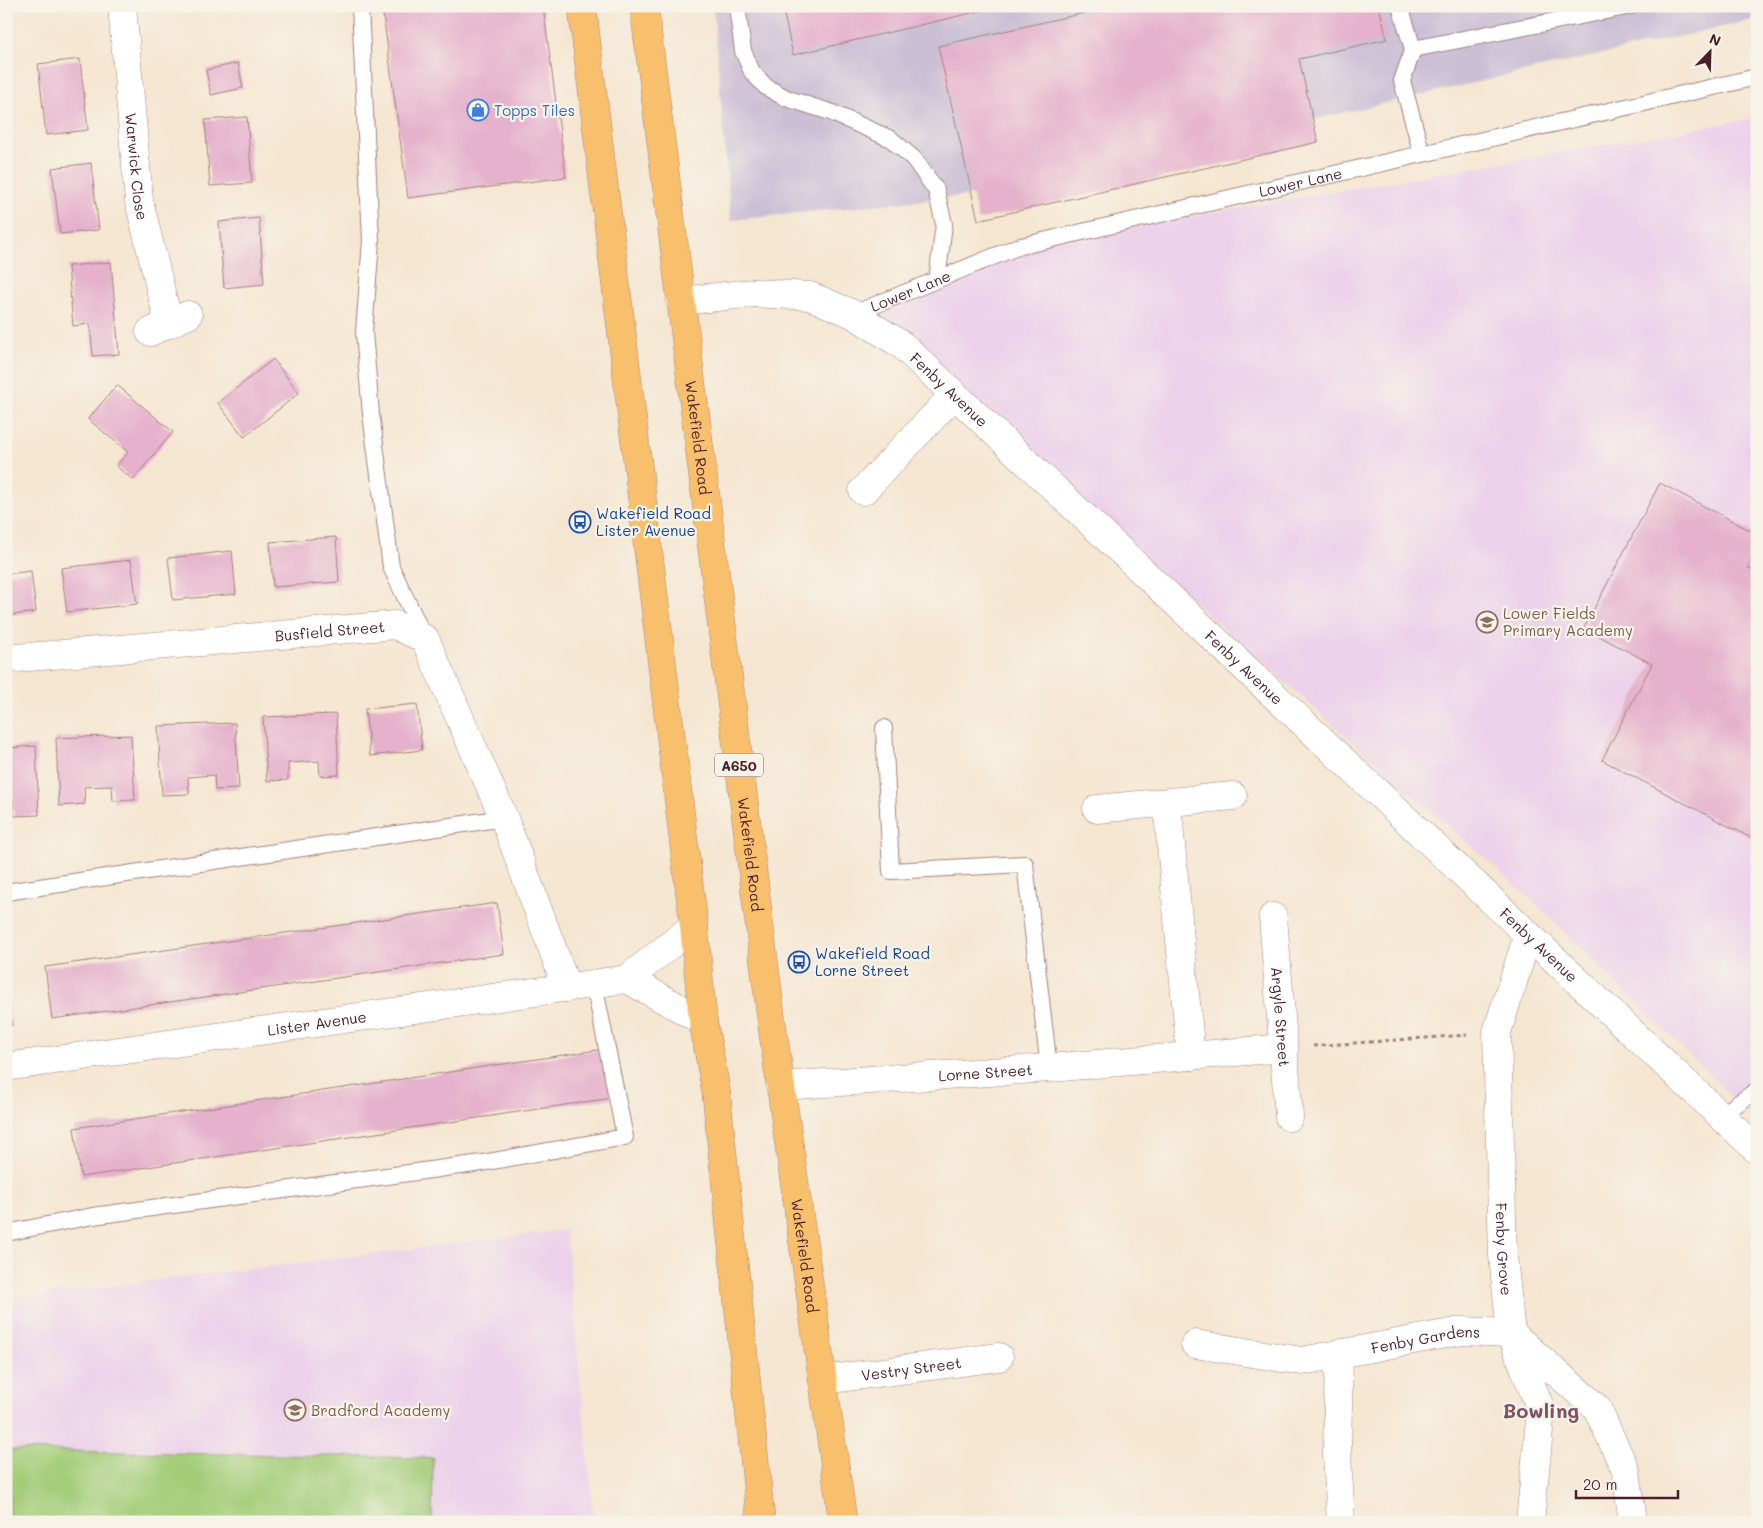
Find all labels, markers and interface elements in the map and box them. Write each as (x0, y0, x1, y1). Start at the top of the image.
north arrow (1686, 28, 1736, 78)
text: N (1707, 29, 1724, 50)
shop icon: Topps Tiles (466, 98, 490, 122)
place label: Topps Tiles (494, 100, 575, 120)
street label: Warwick Close (121, 112, 153, 222)
street label: Lower Lane (1257, 163, 1344, 201)
street label: Lower Lane (867, 265, 953, 316)
street label: Fenby Avenue (906, 348, 993, 431)
street label: Wakefield Road (681, 379, 715, 496)
place label: Wakefield Road Lister Avenue (596, 503, 711, 540)
bus stop icon: Wakefield Road Lister Avenue (568, 510, 592, 534)
place label: Lower Fields Primary Academy (1503, 603, 1633, 640)
school or university icon: Lower Fields Primary Academy (1475, 610, 1499, 634)
street label: Busfield Street (274, 616, 386, 645)
street label: Fenby Avenue (1201, 625, 1287, 709)
road number: A650 (715, 754, 763, 776)
street label: Wakefield Road (733, 796, 768, 913)
street label: Fenby Avenue (1496, 903, 1582, 986)
place label: Wakefield Road Lorne Street (815, 943, 930, 980)
bus stop icon: Wakefield Road Lorne Street (787, 950, 811, 974)
street label: Argyle Street (1267, 966, 1295, 1067)
street label: Lister Avenue (266, 1006, 368, 1040)
street label: Lorne Street (938, 1059, 1033, 1085)
street label: Wakefield Road (787, 1197, 823, 1314)
street label: Fenby Grove (1492, 1202, 1517, 1296)
street label: Fenby Gardens (1369, 1321, 1481, 1358)
street label: Vestry Street (860, 1352, 963, 1385)
district label: Bowling (1503, 1397, 1579, 1423)
school or university icon: Bradford Academy (283, 1398, 307, 1422)
place label: Bradford Academy (311, 1400, 451, 1420)
scale bar (1576, 1468, 1678, 1500)
text: 20 m (1583, 1474, 1617, 1494)

